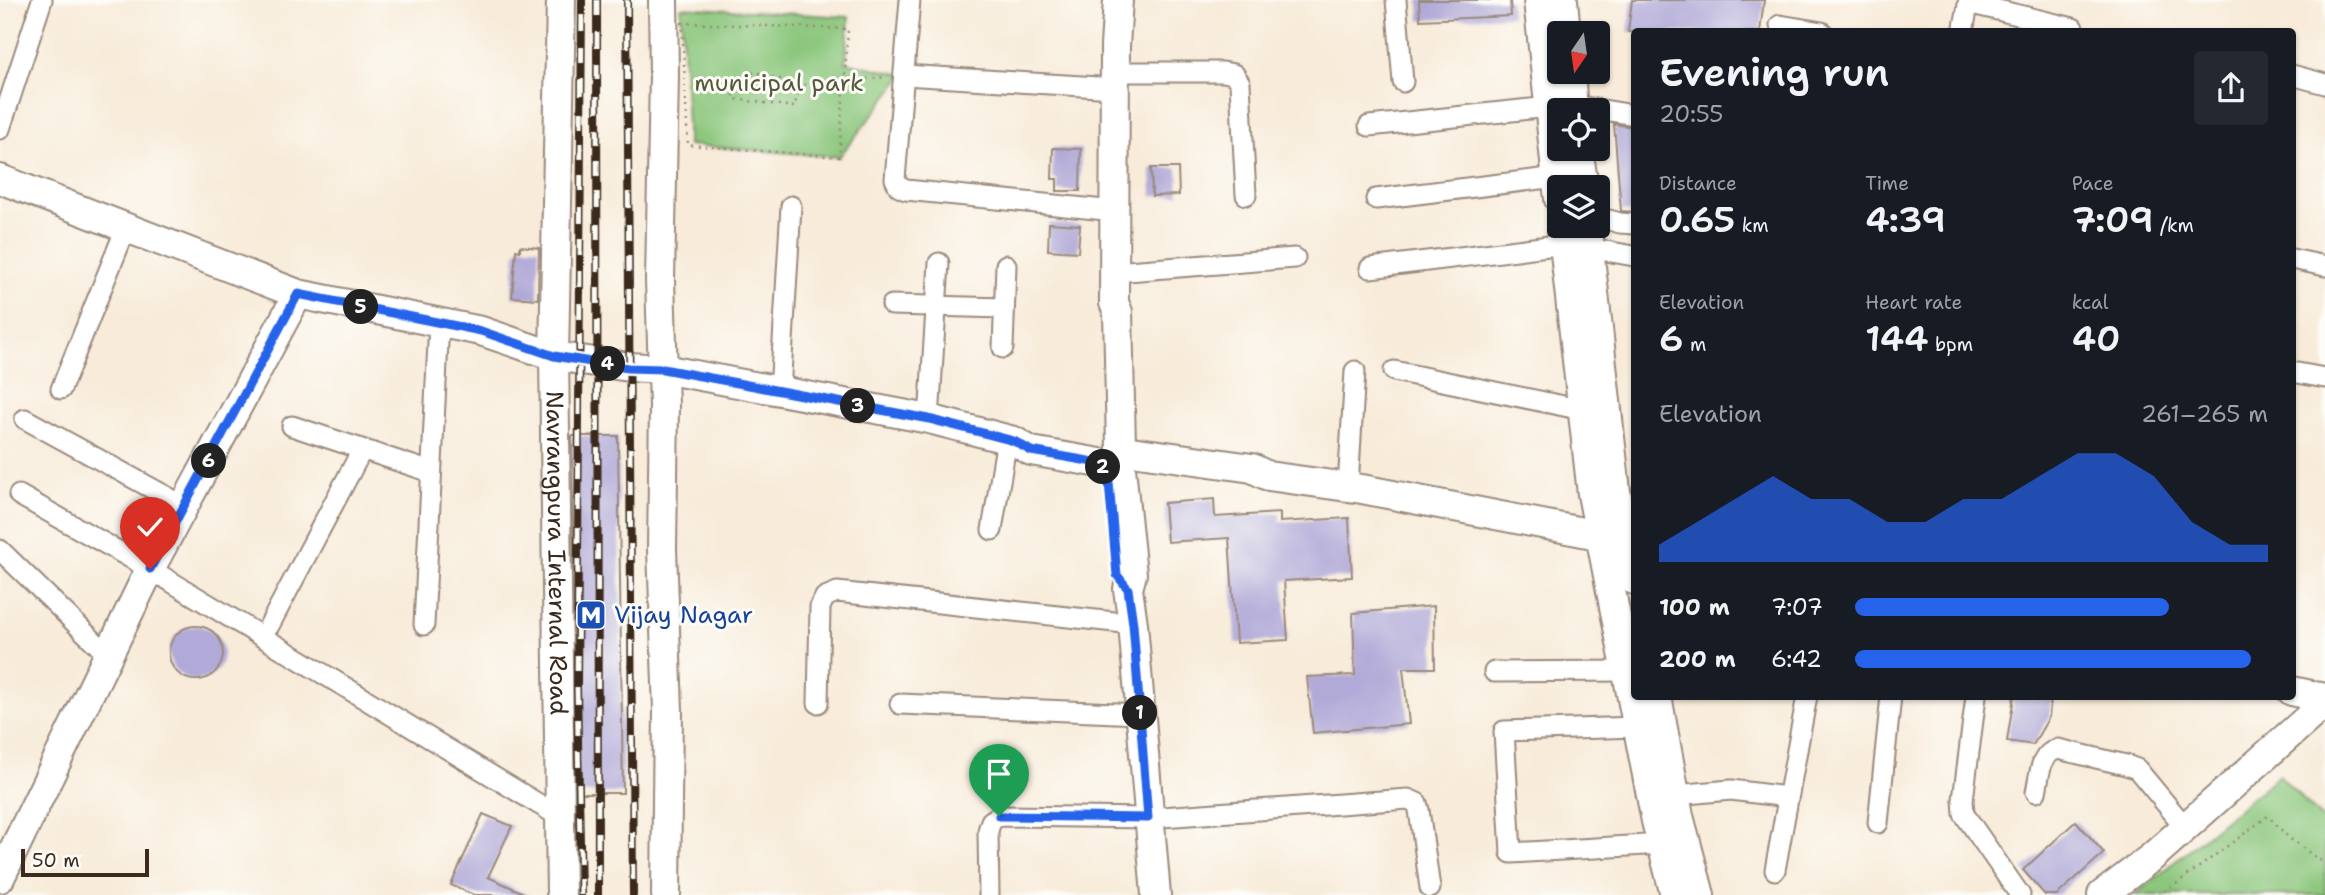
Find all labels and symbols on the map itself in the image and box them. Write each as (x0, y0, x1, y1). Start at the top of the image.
north arrow (1547, 21, 1610, 84)
park label: municipal park (694, 67, 864, 99)
pin: 5 (344, 290, 378, 324)
pin: 4 (590, 346, 626, 382)
pin: 3 (840, 388, 876, 424)
street label: Navrangpura Internal Road (538, 390, 575, 715)
pin: 6 (192, 444, 227, 478)
pin: 2 (1086, 449, 1120, 484)
pin (120, 497, 180, 569)
metro station icon: Vijay Nagar (574, 598, 608, 632)
place label: Vijay Nagar (614, 599, 753, 631)
pin: 1 (1122, 696, 1158, 730)
pin (969, 744, 1029, 816)
scale bar (21, 846, 149, 878)

